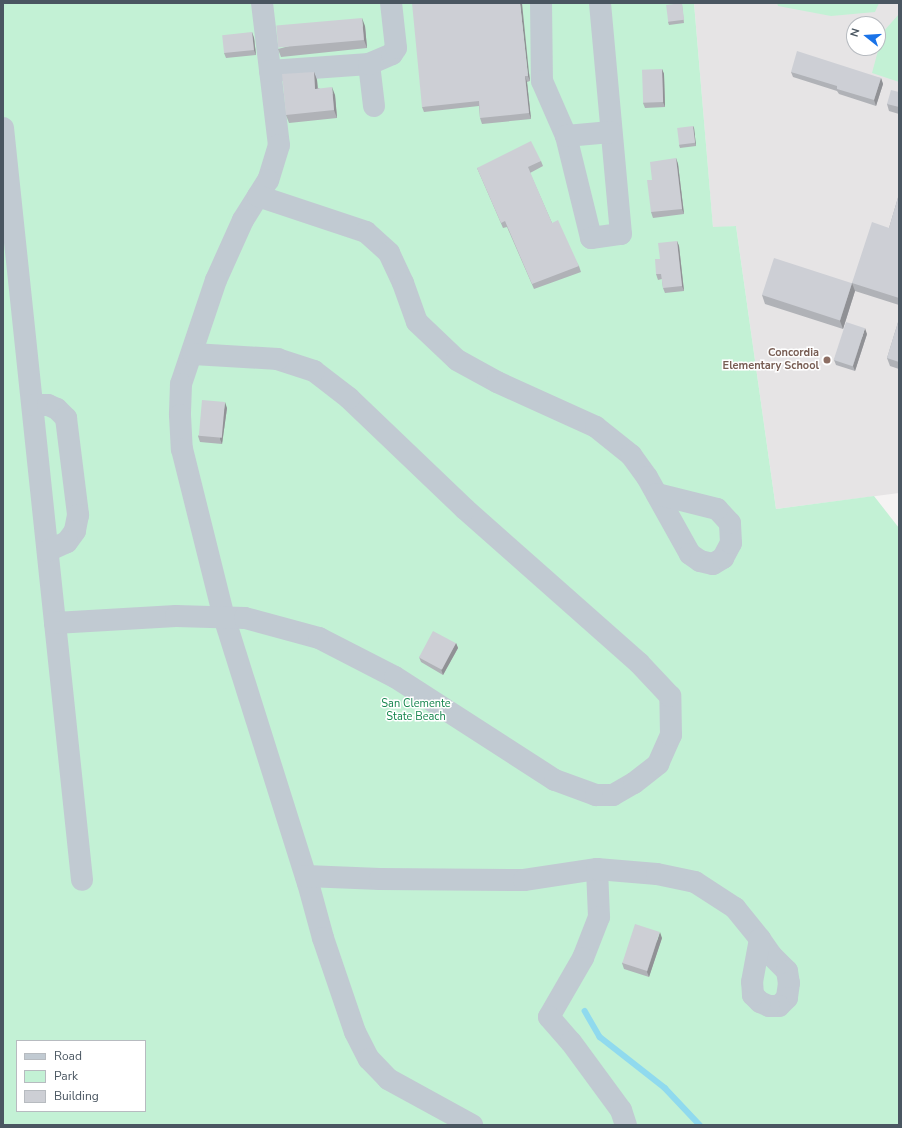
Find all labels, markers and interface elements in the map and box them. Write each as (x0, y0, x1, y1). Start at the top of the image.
north arrow (846, 16, 886, 56)
text: N (847, 27, 863, 39)
place label: Concordia Elementary School (723, 347, 819, 373)
marker: Concordia Elementary School (822, 355, 832, 365)
park label: San Clemente State Beach (381, 698, 451, 724)
legend (16, 1040, 146, 1112)
text: Road (54, 1048, 82, 1064)
text: Park (54, 1068, 78, 1084)
text: Building (54, 1088, 99, 1104)

